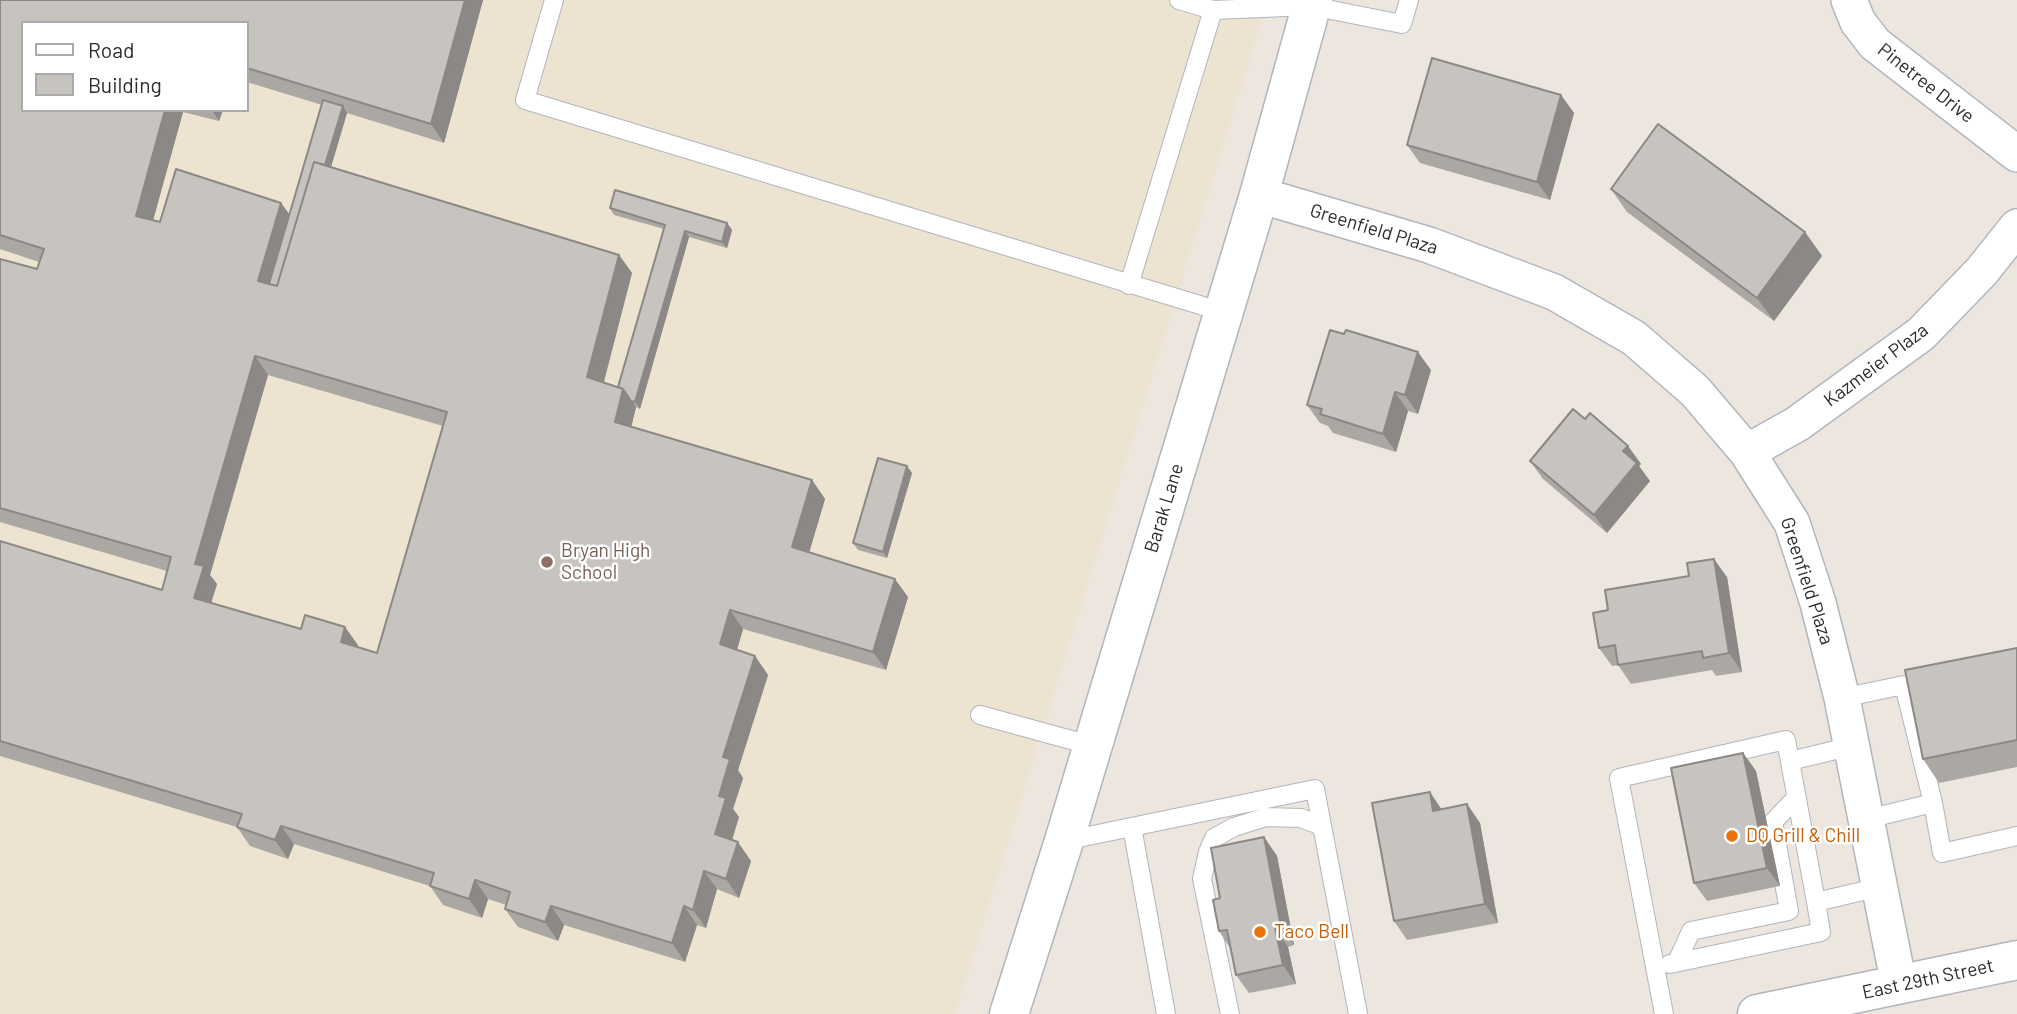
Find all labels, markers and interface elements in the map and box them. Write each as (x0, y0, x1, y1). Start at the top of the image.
legend (21, 21, 248, 112)
text: Road (88, 37, 134, 62)
street label: Pinetree Drive (1873, 38, 1979, 128)
text: Building (88, 72, 162, 97)
street label: Greenfield Plaza (1307, 199, 1441, 259)
street label: Kazmeier Plaza (1819, 318, 1933, 412)
street label: Barak Lane (1140, 461, 1188, 555)
street label: Greenfield Plaza (1776, 514, 1838, 648)
place label: Bryan High School (561, 540, 650, 584)
marker: Bryan High School (539, 554, 555, 570)
place label: DQ Grill & Chill (1746, 825, 1860, 847)
marker: DQ Grill & Chill (1724, 828, 1740, 844)
place label: Taco Bell (1274, 921, 1349, 943)
marker: Taco Bell (1252, 924, 1268, 940)
street label: East 29th Street (1860, 954, 1996, 1004)

